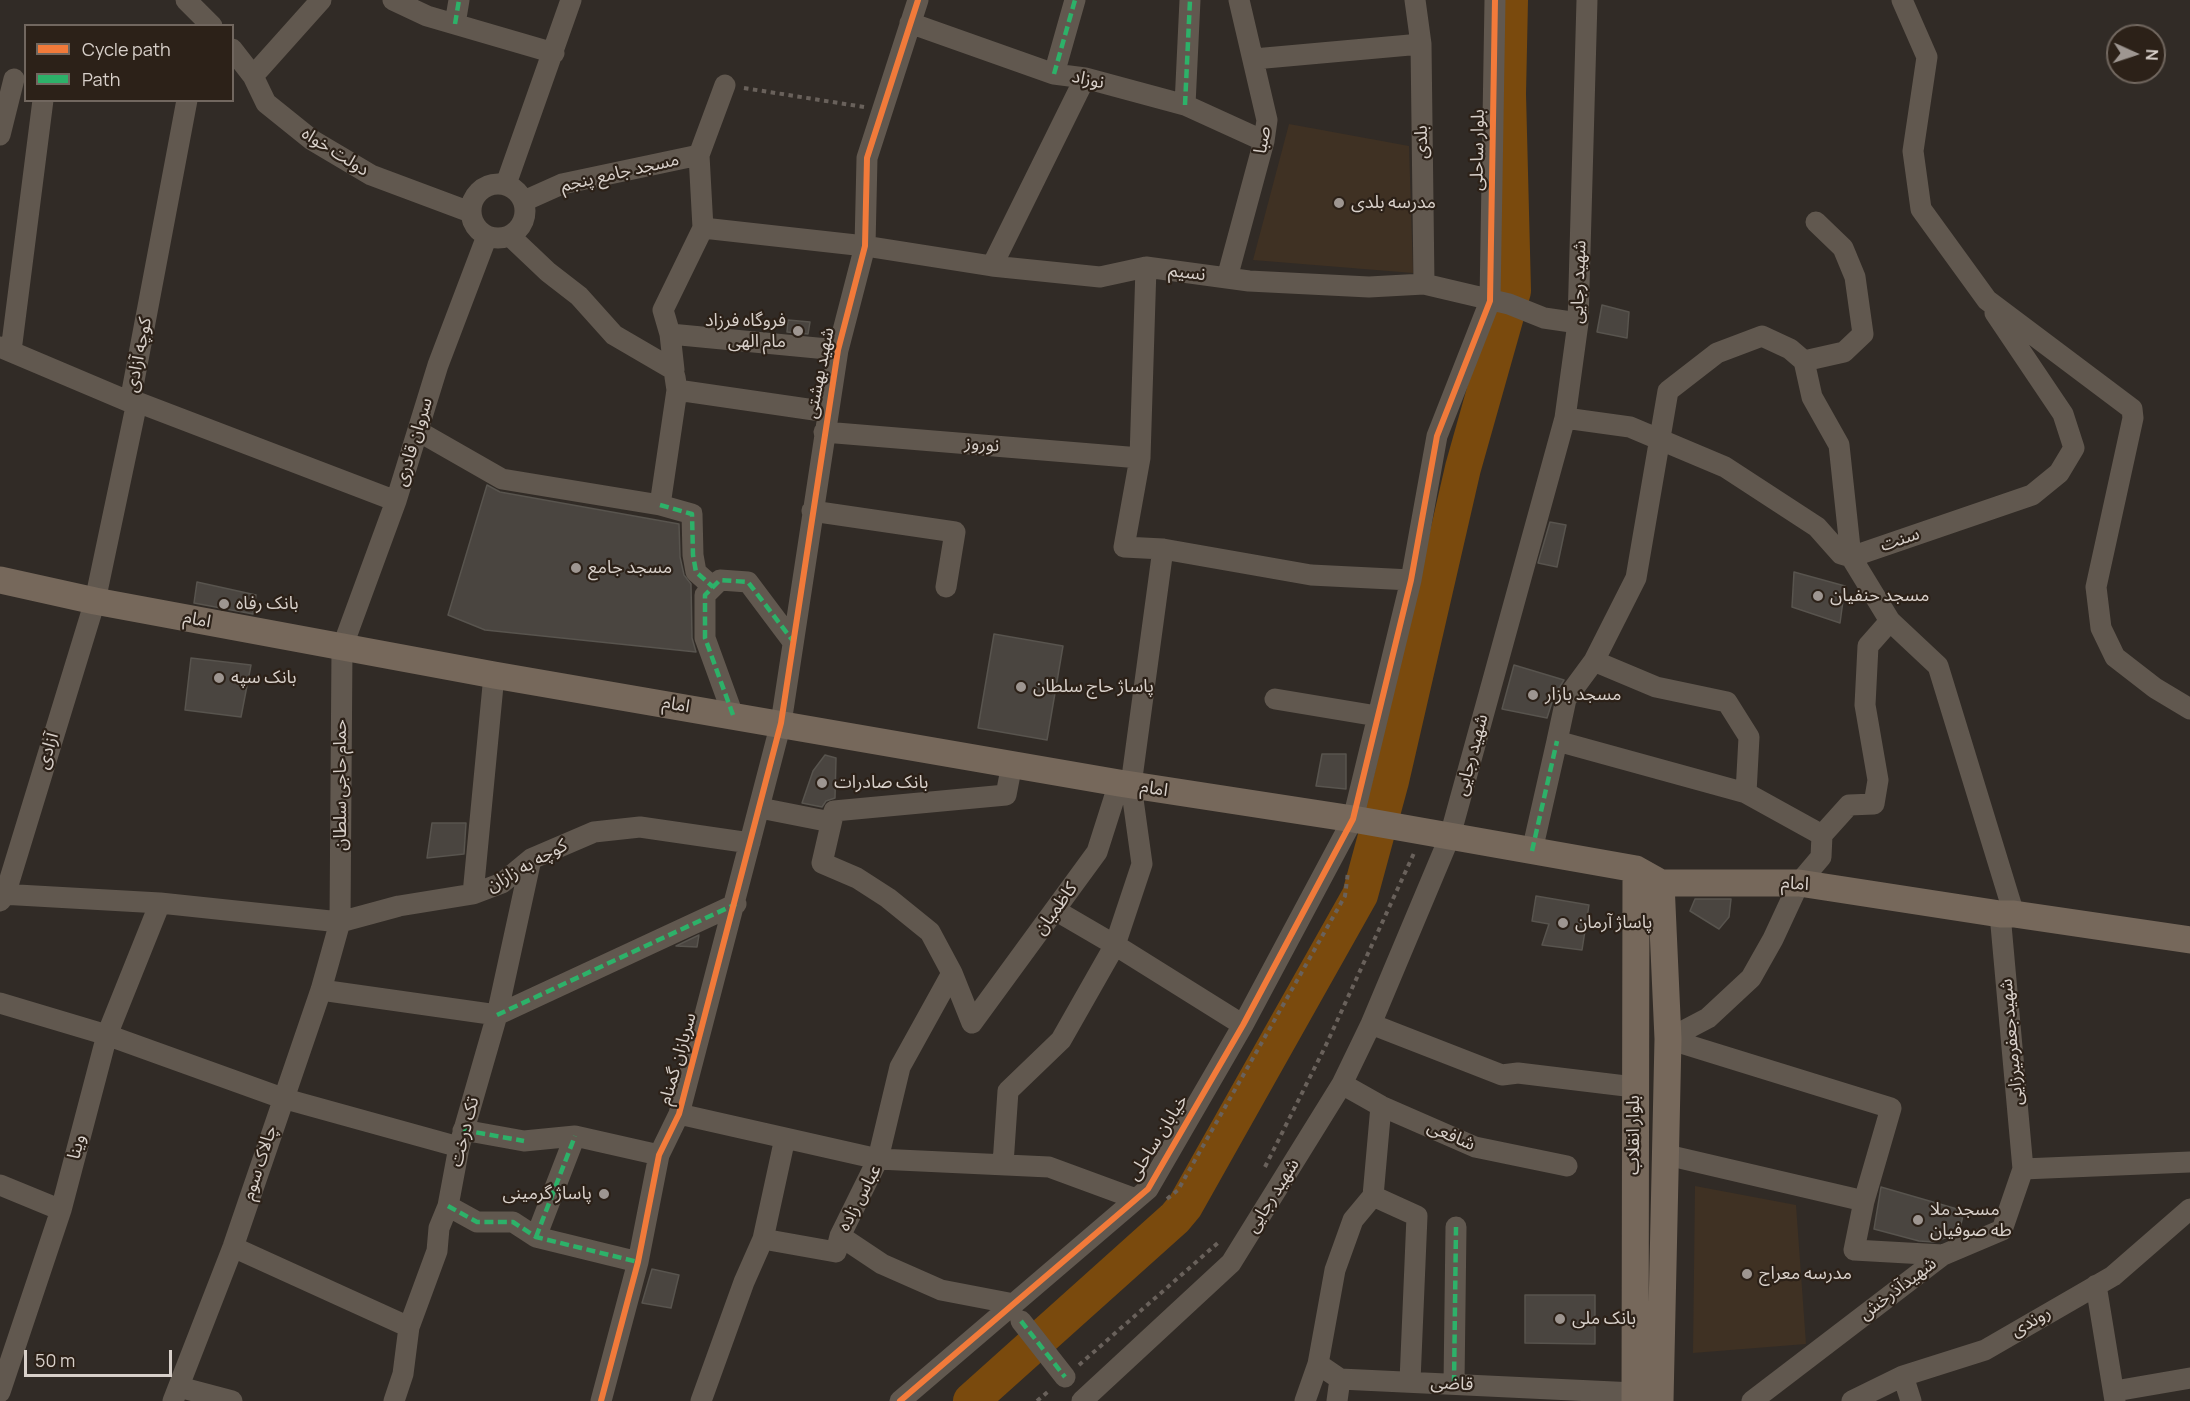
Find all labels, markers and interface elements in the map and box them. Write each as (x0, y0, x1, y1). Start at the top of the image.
legend (24, 24, 234, 102)
north arrow (2106, 24, 2166, 84)
text: Cycle path (82, 37, 171, 61)
text: N (2141, 49, 2163, 61)
street label: نوزاد (1070, 66, 1106, 94)
text: Path (82, 67, 120, 91)
street label: بلوار ساحلی (1466, 109, 1490, 191)
street label: دولت خواه (297, 123, 373, 181)
street label: صبا (1250, 125, 1276, 155)
street label: بلدی (1411, 125, 1433, 159)
street label: مسجد جامع پنجم (559, 149, 681, 197)
place label: مدرسه بلدی (1351, 192, 1436, 214)
marker: مدرسه بلدی (1332, 196, 1346, 210)
street label: شهید رجایی (1567, 240, 1591, 324)
street label: نسیم (1167, 260, 1207, 286)
place label: فروگاه فرزاد مام الهی (705, 310, 786, 352)
street label: کوچه آزادی (121, 316, 157, 394)
marker: فروگاه فرزاد مام الهی (791, 324, 805, 338)
street label: شهید بهشتی (801, 326, 839, 420)
street label: سروان قادری (390, 395, 438, 489)
street label: نوروز (964, 433, 1000, 457)
street label: سنت (1878, 523, 1922, 557)
place label: مسجد جامع (588, 557, 672, 579)
marker: مسجد جامع (569, 561, 583, 575)
place label: مسجد حنفیان (1830, 585, 1929, 607)
marker: مسجد حنفیان (1811, 589, 1825, 603)
place label: بانک رفاه (236, 593, 299, 615)
marker: بانک رفاه (217, 597, 231, 611)
street label: امام (181, 607, 213, 633)
place label: بانک سپه (231, 667, 297, 689)
marker: بانک سپه (212, 671, 226, 685)
place label: پاساژ حاج سلطان (1033, 676, 1154, 698)
marker: پاساژ حاج سلطان (1014, 680, 1028, 694)
place label: مسجد بازار (1545, 684, 1622, 706)
marker: مسجد بازار (1526, 688, 1540, 702)
street label: امام (660, 692, 692, 718)
street label: شهید رجایی (1451, 712, 1493, 798)
street label: حمام حاجی سلطان (330, 719, 352, 851)
street label: آزادی (32, 730, 64, 772)
place label: بانک صادرات (834, 772, 928, 794)
marker: بانک صادرات (815, 776, 829, 790)
street label: امام (1139, 776, 1169, 802)
street label: کوچه به زازان (483, 835, 571, 897)
street label: امام (1780, 872, 1810, 896)
street label: کاظمیان (1030, 879, 1082, 939)
place label: پاساژ آرمان (1575, 912, 1652, 934)
marker: پاساژ آرمان (1556, 916, 1570, 930)
street label: شهیدجعفرمیرزایی (1996, 978, 2028, 1106)
street label: سربازان گمنام (655, 1010, 701, 1108)
street label: خیابان ساحلی (1123, 1091, 1193, 1185)
street label: تک درخت (446, 1095, 484, 1169)
street label: بلوار انقلاب (1623, 1095, 1645, 1175)
street label: شافعی (1424, 1116, 1478, 1156)
street label: چالاک سوم (238, 1123, 282, 1203)
street label: وینا (63, 1132, 91, 1162)
street label: شهید رجایی (1242, 1155, 1304, 1237)
street label: عباس زاده (834, 1161, 886, 1235)
place label: پاساژ گرمینی (502, 1183, 592, 1205)
marker: پاساژ گرمینی (597, 1187, 611, 1201)
place label: مسجد ملا طه صوفیان (1930, 1199, 2012, 1242)
marker: مسجد ملا طه صوفیان (1911, 1213, 1925, 1227)
street label: شهیدآذرخش (1855, 1253, 1941, 1325)
place label: مدرسه معراج (1759, 1263, 1852, 1285)
marker: مدرسه معراج (1740, 1267, 1754, 1281)
street label: روندی (2007, 1302, 2055, 1342)
place label: بانک ملی (1572, 1308, 1636, 1330)
marker: بانک ملی (1553, 1312, 1567, 1326)
scale bar (27, 1338, 176, 1376)
text: 50 m (35, 1348, 75, 1372)
street label: قاضی (1430, 1372, 1474, 1396)

